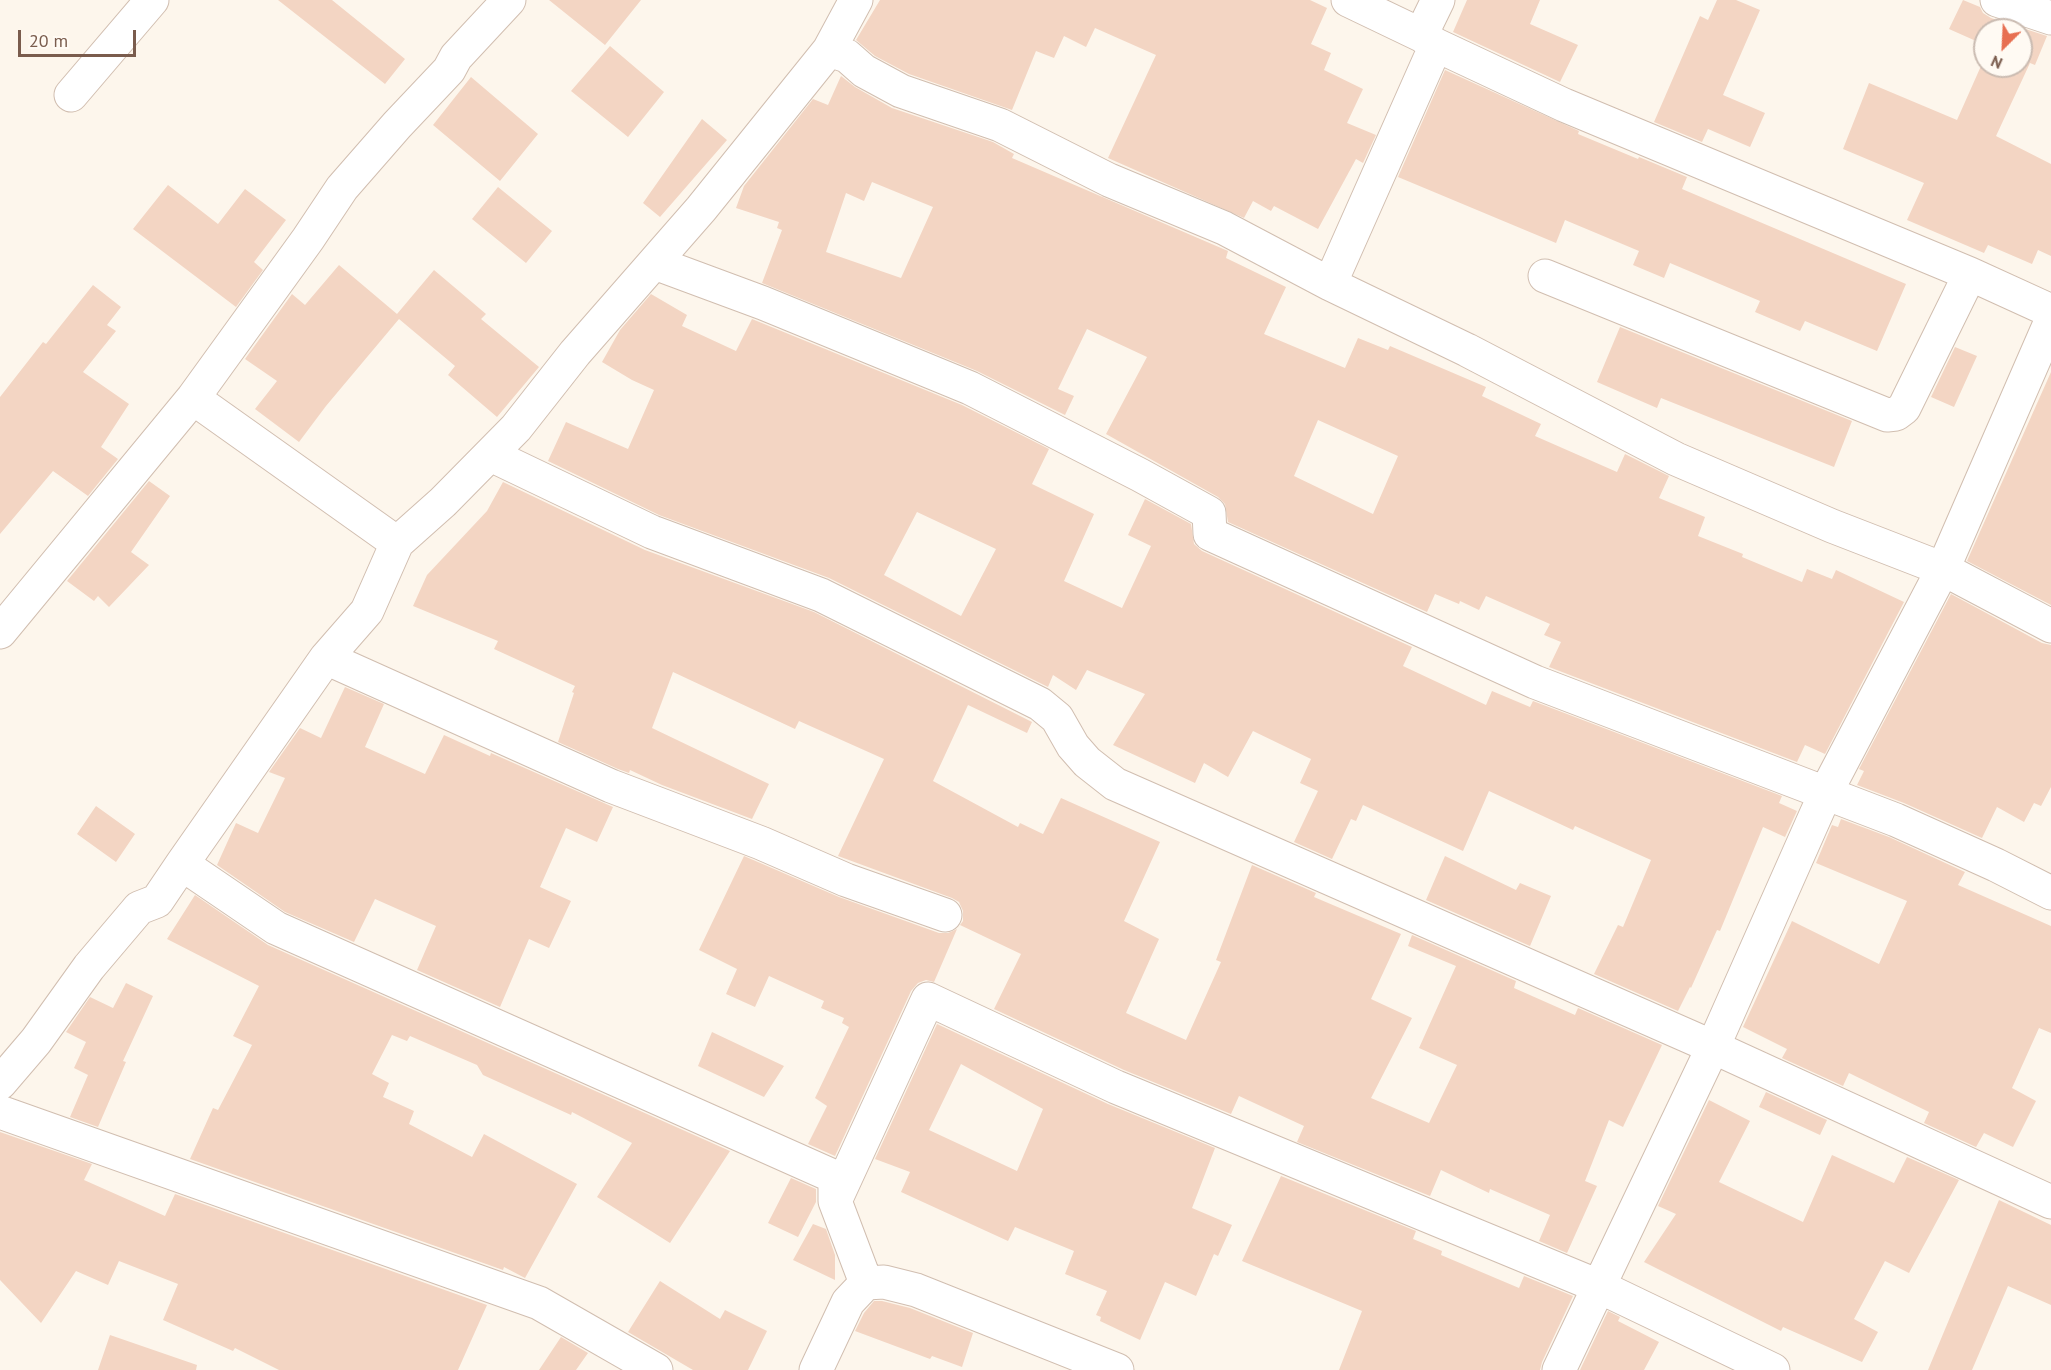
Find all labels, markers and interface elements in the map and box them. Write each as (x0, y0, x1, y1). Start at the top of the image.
scale bar (21, 18, 140, 56)
north arrow (1973, 18, 2033, 78)
text: 20 m (29, 29, 68, 52)
text: N (1988, 51, 2005, 74)

